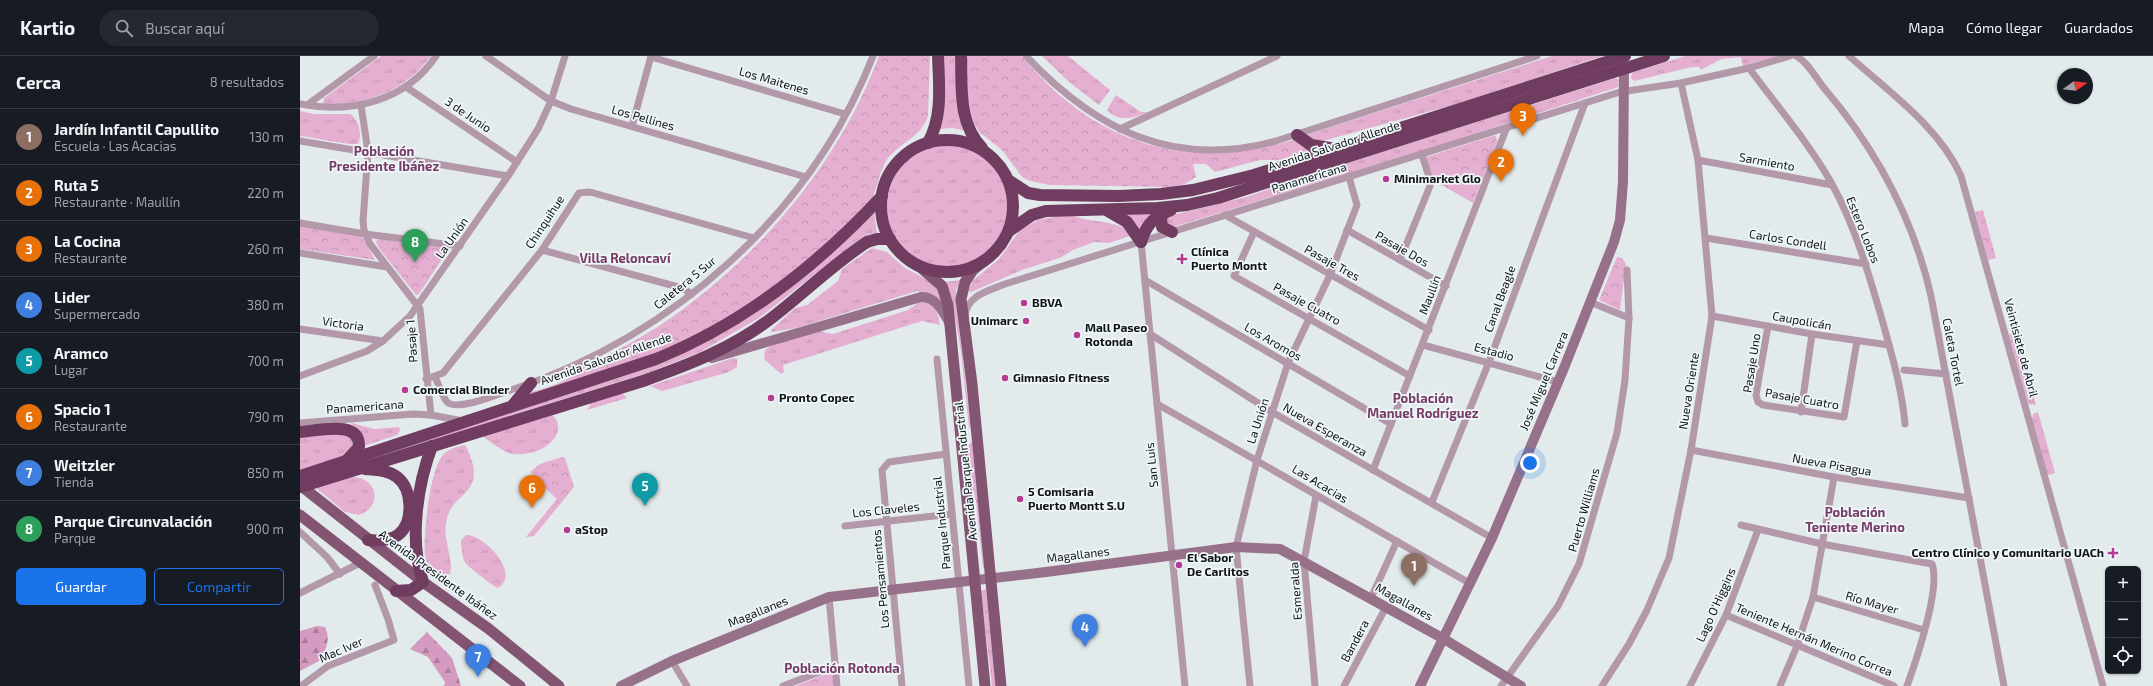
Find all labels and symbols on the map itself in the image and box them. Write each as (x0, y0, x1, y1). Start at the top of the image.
street label: Los Maitenes (738, 63, 811, 97)
north arrow (2057, 68, 2093, 104)
street label: 3 de Junio (443, 94, 495, 135)
street label: Los Pellines (610, 101, 676, 133)
pin: 3 (1510, 103, 1536, 136)
street label: Avenida Salvador Allende (1266, 117, 1401, 173)
district label: Población Presidente Ibáñez (329, 143, 439, 174)
pin: 2 (1488, 149, 1514, 182)
street label: Sarmiento (1738, 149, 1796, 173)
street label: Panamericana (1269, 159, 1348, 195)
place label: Minimarket Glo (1394, 171, 1481, 185)
marker: Minimarket Glo (1381, 174, 1391, 184)
street label: Chinquihue (522, 192, 567, 251)
street label: Estero Lobos (1844, 194, 1884, 265)
street label: La Unión (432, 214, 470, 261)
street label: Carlos Condell (1748, 226, 1828, 252)
street label: Pasaje Dos (1373, 227, 1432, 270)
pin: 8 (402, 229, 428, 262)
street label: Pasaje Tres (1302, 241, 1363, 284)
place label: Clínica Puerto Montt (1191, 244, 1267, 272)
district label: Villa Reloncaví (579, 250, 672, 266)
street label: Caletera 5 Sur (650, 253, 718, 312)
marker: Clínica Puerto Montt (1176, 253, 1188, 265)
street label: Canal Beagle (1480, 263, 1518, 334)
street label: Maullín (1415, 273, 1443, 316)
street label: Pasaje Cuatro (1271, 279, 1344, 328)
place label: BBVA (1032, 295, 1063, 309)
street label: Veintisiete de Abril (2002, 297, 2042, 399)
marker: BBVA (1019, 298, 1029, 308)
street label: Caupolicán (1771, 308, 1833, 332)
street label: Victoria (321, 313, 365, 333)
place label: Unimarc (971, 313, 1018, 327)
marker: Unimarc (1021, 316, 1031, 326)
street label: Caleta Tortel (1941, 317, 1968, 387)
street label: Pasaje 1 (403, 319, 420, 363)
street label: Los Aromos (1242, 319, 1305, 363)
place label: Mall Paseo Rotonda (1085, 320, 1147, 348)
street label: Avenida Salvador Allende (538, 329, 673, 387)
street label: José Miguel Carrera (1516, 329, 1570, 432)
marker: Mall Paseo Rotonda (1072, 330, 1082, 340)
street label: Pasaje Uno (1739, 332, 1764, 394)
street label: Estadio (1473, 339, 1516, 363)
street label: Nueva Oriente (1675, 351, 1701, 430)
place label: Gimnasio Fitness (1013, 370, 1110, 384)
marker: Gimnasio Fitness (1000, 373, 1010, 383)
place label: Comercial Binder (413, 382, 509, 396)
marker: Comercial Binder (400, 385, 410, 395)
street label: Pasaje Cuatro (1764, 385, 1840, 412)
place label: Pronto Copec (779, 390, 855, 404)
district label: Población Manuel Rodríguez (1367, 390, 1479, 421)
marker: Pronto Copec (766, 393, 776, 403)
street label: Panamericana (326, 396, 404, 416)
street label: La Unión (1243, 396, 1271, 445)
street label: Nueva Esperanza (1281, 399, 1370, 459)
street label: Avenida Parque Industrial (951, 401, 979, 541)
street label: San Luis (1142, 442, 1160, 488)
street label: Nueva Pisagua (1791, 450, 1873, 478)
your location (1520, 453, 1540, 473)
street label: Las Acacias (1290, 461, 1351, 505)
street label: Puerto Williams (1564, 466, 1602, 553)
pin: 5 (632, 473, 658, 506)
pin: 6 (519, 475, 545, 508)
street label: Parque Industrial (929, 475, 953, 570)
place label: 5 Comisaria Puerto Montt S.U (1028, 484, 1125, 512)
marker: 5 Comisaria Puerto Montt S.U (1015, 494, 1025, 504)
street label: Los Claveles (852, 499, 920, 519)
district label: Población Teniente Merino (1805, 504, 1905, 535)
place label: aStop (575, 522, 608, 536)
marker: aStop (562, 525, 572, 535)
street label: Avenida Presidente Ibáñez (376, 526, 501, 622)
street label: Los Pensamientos (869, 529, 891, 629)
street label: Magallanes (1045, 543, 1110, 565)
place label: Centro Clínico y Comunitario UACh (1912, 545, 2104, 560)
marker: Centro Clínico y Comunitario UACh (2107, 547, 2119, 559)
place label: El Sabor De Carlitos (1187, 550, 1249, 578)
pin: 1 (1401, 553, 1427, 586)
marker: El Sabor De Carlitos (1174, 560, 1184, 570)
street label: Esmeralda (1286, 562, 1304, 621)
street label: Lago O'Higgins (1692, 565, 1738, 644)
street label: Magallanes (1373, 580, 1436, 623)
street label: Río Mayer (1844, 588, 1901, 616)
street label: Magallanes (726, 593, 790, 629)
street label: Teniente Hernán Merino Correa (1734, 600, 1895, 679)
pin: 4 (1072, 614, 1098, 647)
street label: Bandera (1337, 617, 1371, 664)
street label: Mac Iver (317, 633, 365, 665)
pin: 7 (465, 644, 491, 677)
district label: Población Rotonda (784, 660, 900, 676)

